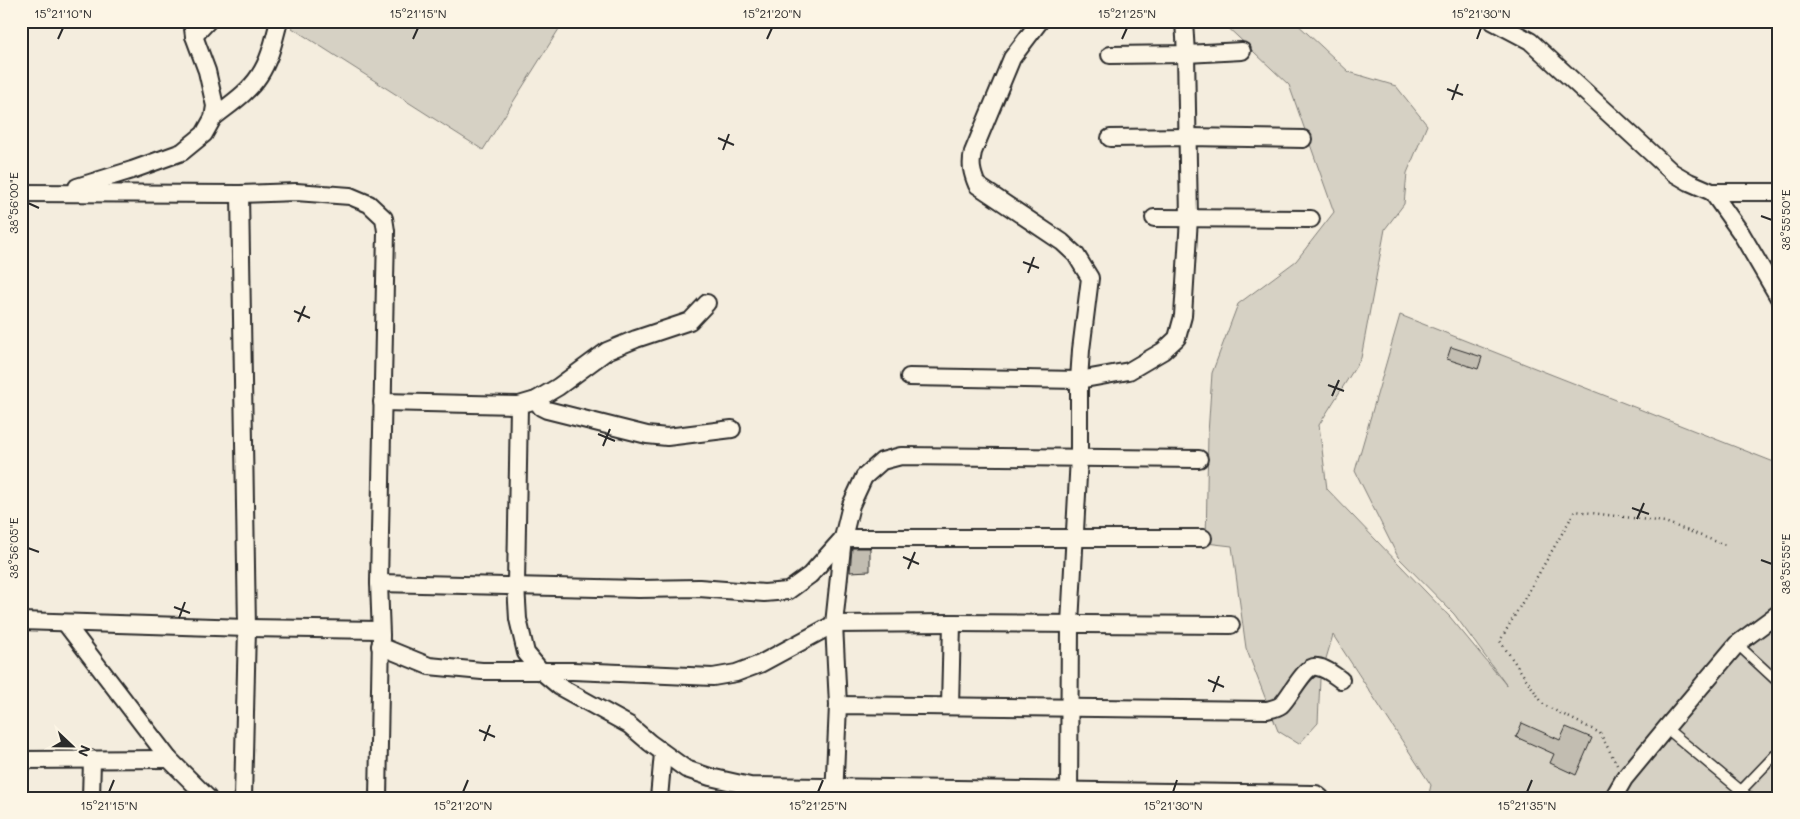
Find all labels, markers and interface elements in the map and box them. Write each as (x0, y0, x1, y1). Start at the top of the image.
text: 15°21'10"N (34, 5, 92, 21)
text: 15°21'15"N (389, 5, 447, 21)
text: 15°21'20"N (743, 5, 801, 21)
text: 15°21'25"N (1098, 5, 1156, 21)
text: 15°21'30"N (1451, 5, 1511, 21)
text: 38°56'00"E (5, 172, 21, 234)
text: 38°55'50"E (1777, 189, 1793, 251)
text: 38°56'05"E (5, 517, 21, 579)
text: 38°55'55"E (1777, 534, 1793, 594)
north arrow (48, 722, 98, 772)
text: N (74, 743, 95, 760)
text: 15°21'15"N (80, 797, 138, 813)
text: 15°21'20"N (434, 797, 492, 813)
text: 15°21'25"N (789, 797, 847, 813)
text: 15°21'30"N (1143, 797, 1203, 813)
text: 15°21'35"N (1498, 797, 1556, 813)

